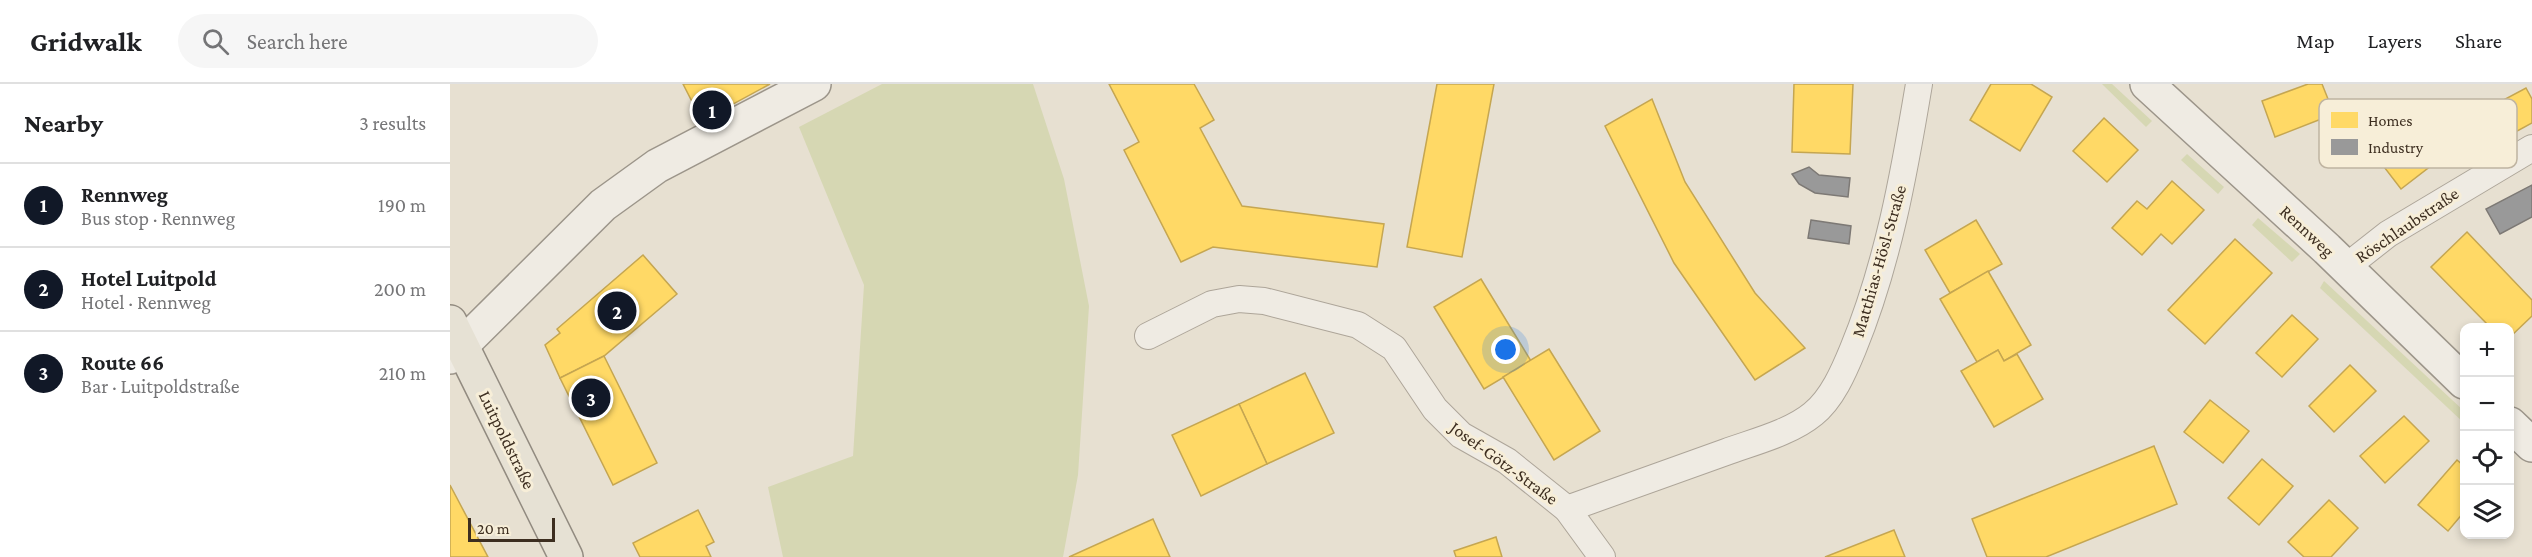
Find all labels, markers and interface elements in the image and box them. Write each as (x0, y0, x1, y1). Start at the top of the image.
search box (178, 14, 598, 68)
icon: search (199, 25, 232, 58)
text: Gridwalk (30, 26, 142, 57)
text: Search here (247, 29, 348, 54)
text: Map (2296, 29, 2335, 53)
text: Layers (2368, 29, 2422, 53)
text: Share (2455, 29, 2502, 53)
pin: 1 (692, 87, 732, 132)
legend (2319, 99, 2517, 168)
text: Nearby (24, 109, 103, 138)
text: 3 results (359, 112, 426, 134)
text: Homes (2368, 112, 2413, 129)
text: Industry (2368, 139, 2424, 157)
text: Rennweg (81, 182, 168, 207)
street label: Matthias-Hösl-Straße (1848, 183, 1910, 339)
street label: Röschlaubstraße (2352, 183, 2462, 267)
text: 1 (40, 194, 47, 216)
text: 190 m (378, 194, 426, 216)
street label: Rennweg (2276, 201, 2338, 261)
text: Bus stop · Rennweg (81, 207, 235, 229)
text: Hotel Luitpold (81, 266, 216, 291)
text: 2 (38, 278, 49, 300)
text: 200 m (374, 278, 426, 300)
pin: 2 (598, 288, 636, 334)
text: Hotel · Rennweg (81, 291, 211, 313)
map controls (2460, 323, 2514, 539)
button: + (2460, 323, 2514, 377)
your location (1491, 335, 1520, 364)
text: Route 66 (81, 350, 164, 375)
text: 3 (39, 362, 48, 384)
text: 210 m (379, 362, 426, 384)
text: Bar · Luitpoldstraße (81, 375, 239, 397)
pin: 3 (572, 376, 610, 420)
button: − (2460, 377, 2514, 431)
street label: Luitpoldstraße (475, 388, 539, 493)
street label: Josef-Götz-Straße (1445, 416, 1562, 509)
button: locate (2460, 431, 2514, 485)
button: layers (2460, 485, 2514, 539)
scale bar (468, 515, 555, 542)
text: 20 m (477, 520, 510, 537)

